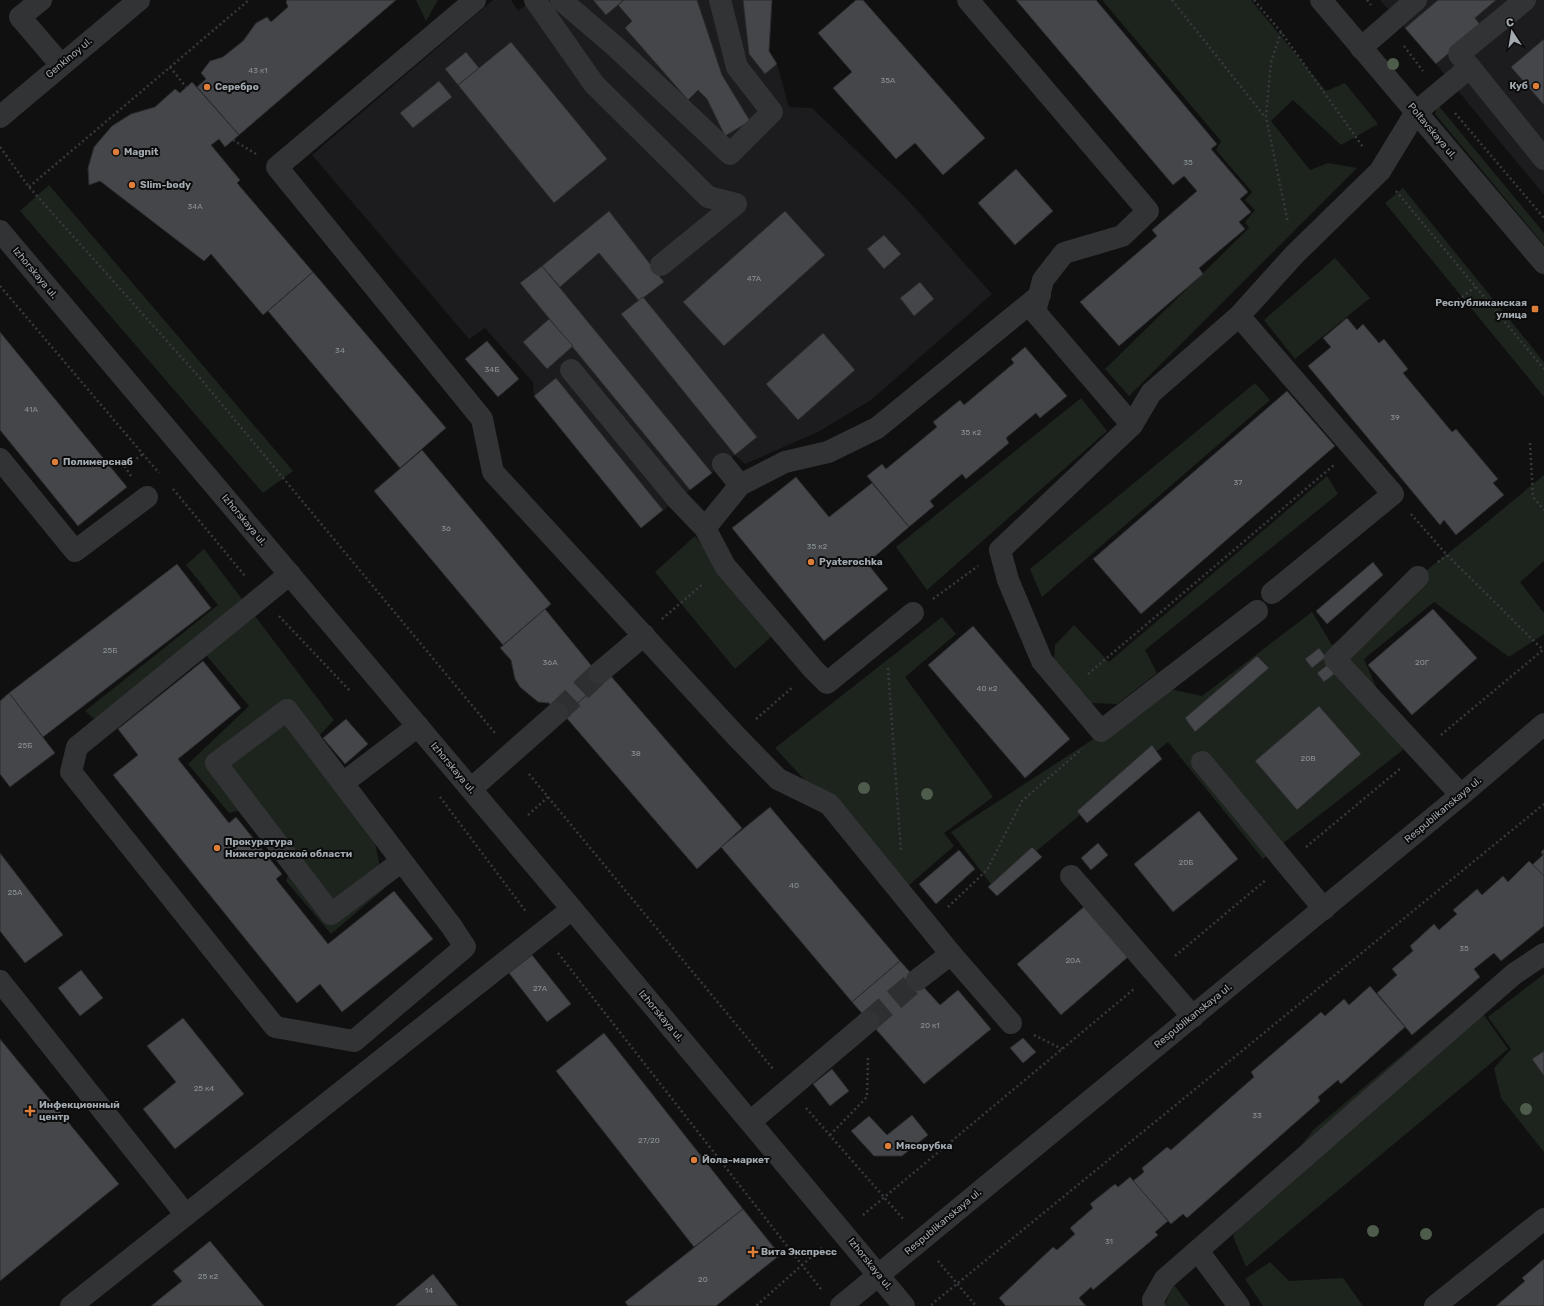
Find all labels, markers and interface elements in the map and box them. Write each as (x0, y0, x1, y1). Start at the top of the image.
north arrow (1492, 12, 1532, 52)
text: С (1505, 15, 1515, 30)
street label: Genkinoy ul. (44, 35, 94, 81)
house number: 43 к1 (248, 66, 268, 75)
house number: 35А (881, 76, 896, 85)
place label: Куб (1509, 80, 1528, 92)
place label: Серебро (215, 81, 259, 93)
marker: Куб (1531, 81, 1541, 91)
marker: Серебро (202, 82, 212, 92)
street label: Poltavskaya ul. (1405, 101, 1459, 161)
place label: Magnit (124, 146, 159, 158)
marker: Magnit (111, 147, 121, 157)
house number: 35 (1183, 158, 1193, 167)
place label: Slim-body (140, 179, 191, 191)
marker: Slim-body (127, 180, 137, 190)
house number: 34А (187, 202, 203, 211)
street label: Izhorskaya ul. (10, 245, 60, 301)
house number: 47А (747, 274, 762, 283)
place label: Республиканская улица (1435, 297, 1527, 321)
marker: Республиканская улица (1530, 304, 1540, 314)
house number: 34 (335, 346, 345, 355)
house number: 34Б (485, 365, 499, 374)
house number: 41А (24, 405, 38, 414)
house number: 39 (1390, 413, 1400, 422)
house number: 35 к2 (961, 428, 982, 437)
place label: Полимерснаб (63, 456, 133, 468)
marker: Полимерснаб (50, 457, 60, 467)
house number: 37 (1234, 478, 1242, 487)
street label: Izhorskaya ul. (219, 492, 269, 548)
house number: 36 (441, 524, 451, 533)
house number: 35 к2 (807, 542, 828, 551)
place label: Pyaterochka (819, 556, 883, 568)
marker: Pyaterochka (806, 557, 816, 567)
house number: 25Б (103, 646, 117, 655)
house number: 36А (543, 658, 558, 667)
house number: 20Г (1415, 658, 1430, 667)
house number: 40 к2 (977, 684, 998, 693)
street label: Izhorskaya ul. (428, 740, 478, 796)
house number: 25Б (18, 741, 32, 750)
house number: 38 (631, 749, 641, 758)
house number: 20В (1300, 754, 1316, 763)
street label: Respublikanskaya ul. (1402, 774, 1484, 846)
place label: Прокуратура Нижегородской области (225, 836, 352, 860)
marker: Прокуратура Нижегородской области (212, 843, 222, 853)
house number: 20Б (1179, 858, 1193, 867)
house number: 40 (789, 881, 799, 890)
house number: 25А (8, 888, 23, 897)
house number: 35 (1459, 944, 1469, 953)
house number: 20А (1065, 956, 1081, 965)
street label: Respublikanskaya ul. (1152, 981, 1234, 1051)
house number: 27А (533, 984, 548, 993)
street label: Izhorskaya ul. (636, 988, 686, 1044)
house number: 20 к1 (920, 1021, 940, 1030)
house number: 25 к4 (194, 1084, 214, 1093)
place label: Инфекционный центр (39, 1099, 120, 1123)
marker: Инфекционный центр (24, 1105, 36, 1117)
house number: 33 (1252, 1111, 1262, 1120)
house number: 27/20 (638, 1136, 660, 1145)
place label: Мясорубка (896, 1140, 953, 1152)
marker: Мясорубка (883, 1141, 893, 1151)
place label: Йола-маркет (702, 1154, 770, 1166)
marker: Йола-маркет (689, 1155, 699, 1165)
street label: Respublikanskaya ul. (902, 1186, 984, 1258)
street label: Izhorskaya ul. (845, 1236, 895, 1292)
house number: 31 (1105, 1237, 1113, 1246)
place label: Вита Экспресс (761, 1246, 837, 1258)
marker: Вита Экспресс (748, 1247, 758, 1257)
house number: 25 к2 (198, 1272, 218, 1281)
house number: 20 (698, 1275, 708, 1284)
house number: 14 (425, 1286, 433, 1295)

